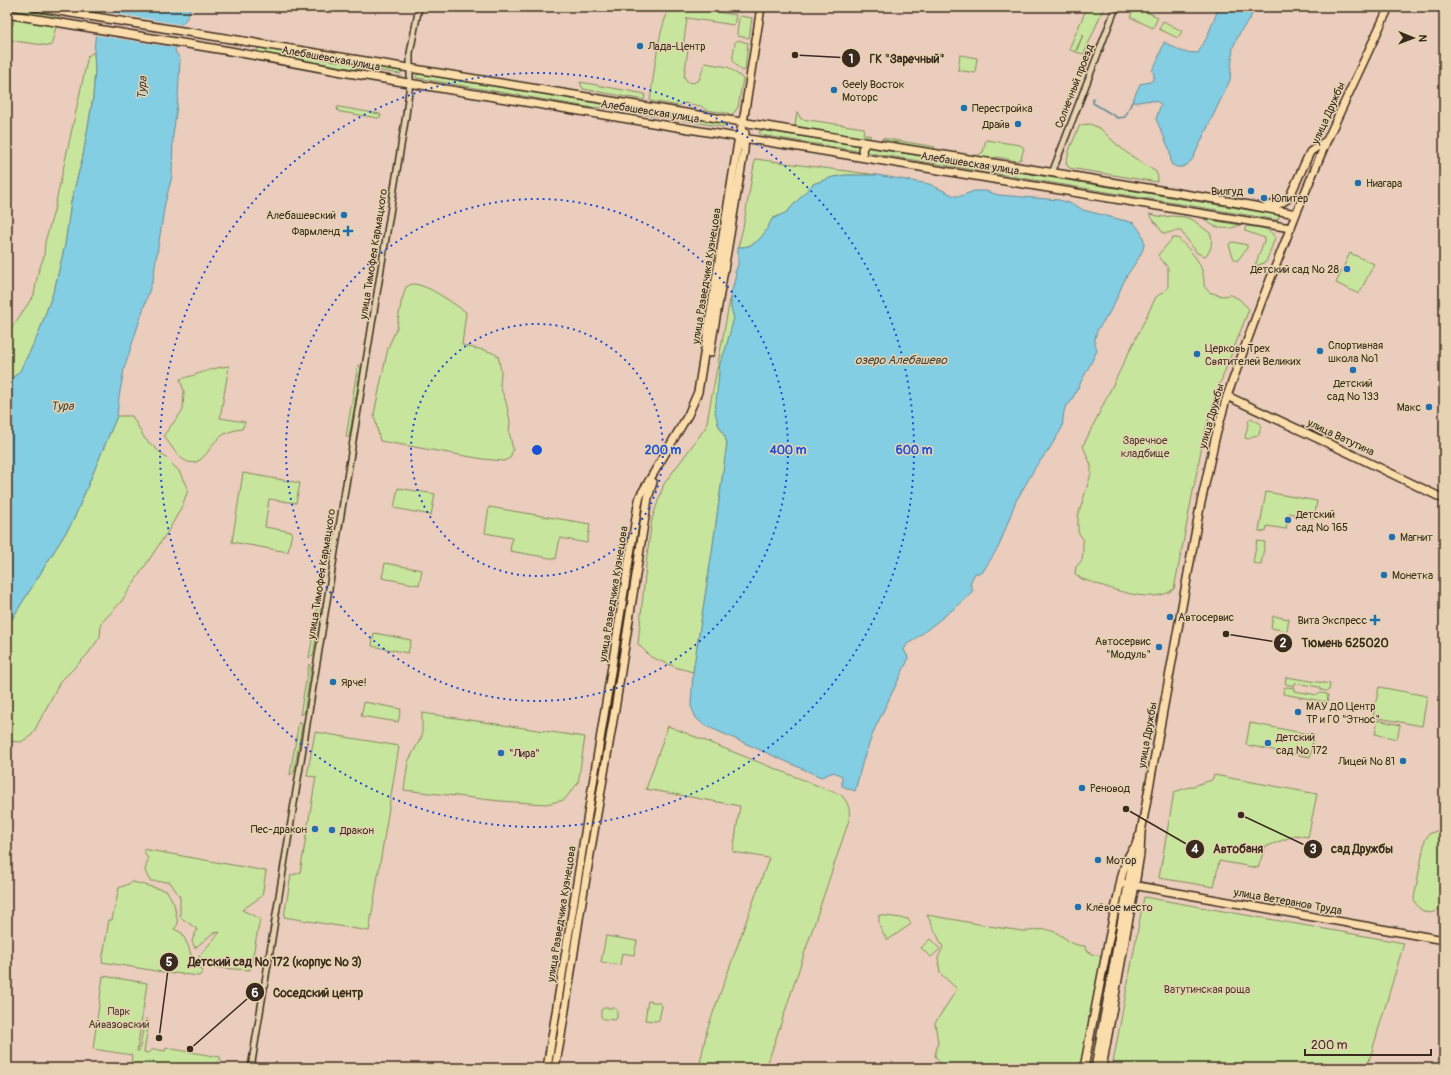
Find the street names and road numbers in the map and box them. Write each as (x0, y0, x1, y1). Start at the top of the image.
street label: Солнечный проезд (1052, 42, 1097, 130)
street label: Алебашевская улица (281, 43, 381, 74)
street label: улица Дружбы (1309, 80, 1348, 147)
street label: Алебашевская улица (600, 97, 700, 126)
street label: Алебашевская улица (920, 149, 1020, 178)
street label: улица Тимофея Кармацкого (357, 188, 390, 321)
street label: улица Разведчика Кузнецова (689, 207, 724, 346)
street label: улица Дружбы (1196, 382, 1227, 451)
street label: улица Ватутина (1304, 416, 1376, 459)
street label: улица Тимофея Кармацкого (305, 508, 338, 641)
street label: улица Разведчика Кузнецова (596, 525, 631, 664)
street label: улица Дружбы (1135, 701, 1160, 770)
street label: улица Разведчика Кузнецова (544, 845, 579, 984)
street label: улица Ветеранов Труда (1232, 885, 1343, 917)

